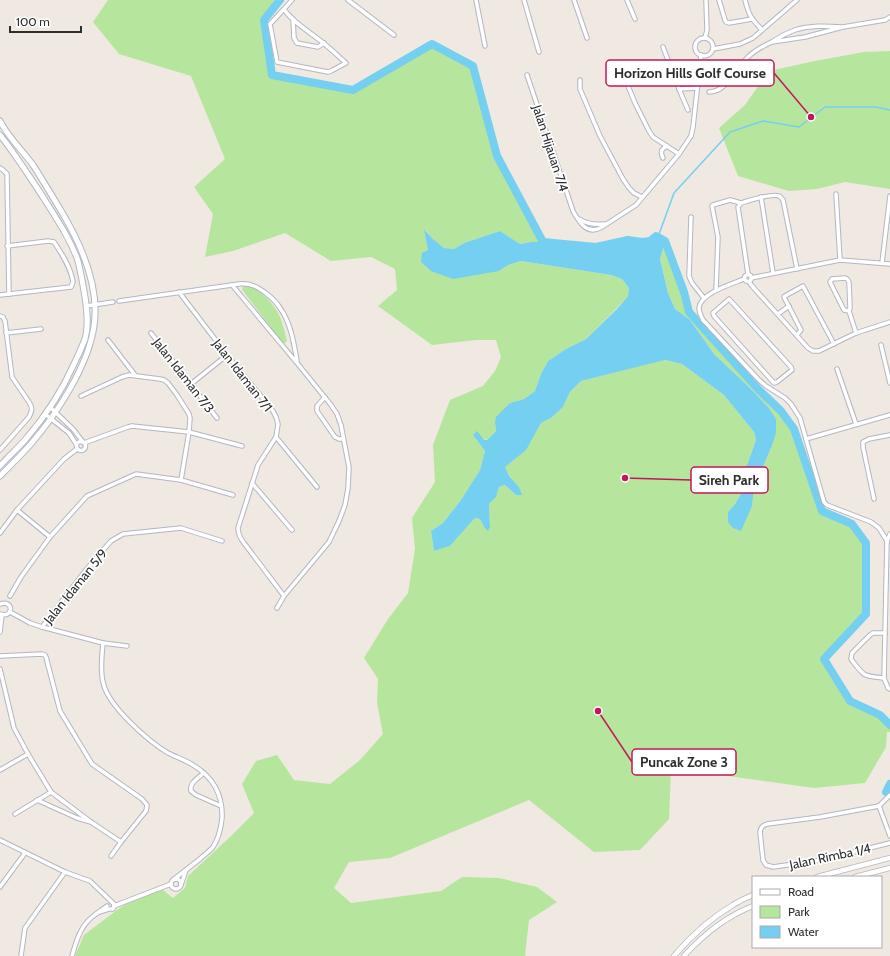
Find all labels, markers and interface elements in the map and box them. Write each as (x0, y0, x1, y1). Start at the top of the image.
scale bar (10, 8, 81, 34)
text: 100 m (16, 14, 50, 29)
callout: Horizon Hills Golf Course (606, 60, 774, 86)
text: Horizon Hills Golf Course (614, 64, 766, 82)
street label: Jalan Hijauan 7/4 (528, 102, 573, 194)
street label: Jalan Idaman 7/3 (149, 334, 218, 416)
street label: Jalan Idaman 7/1 (209, 335, 276, 414)
callout: Sireh Park (691, 467, 768, 493)
text: Sireh Park (699, 471, 759, 489)
street label: Jalan Idaman 5/9 (39, 545, 110, 628)
callout: Puncak Zone 3 (632, 749, 736, 775)
text: Puncak Zone 3 (640, 753, 728, 771)
street label: Jalan Rimba 1/4 (787, 839, 873, 873)
legend (752, 876, 882, 948)
text: Road (788, 884, 814, 899)
text: Park (788, 904, 810, 919)
text: Water (788, 924, 819, 939)

